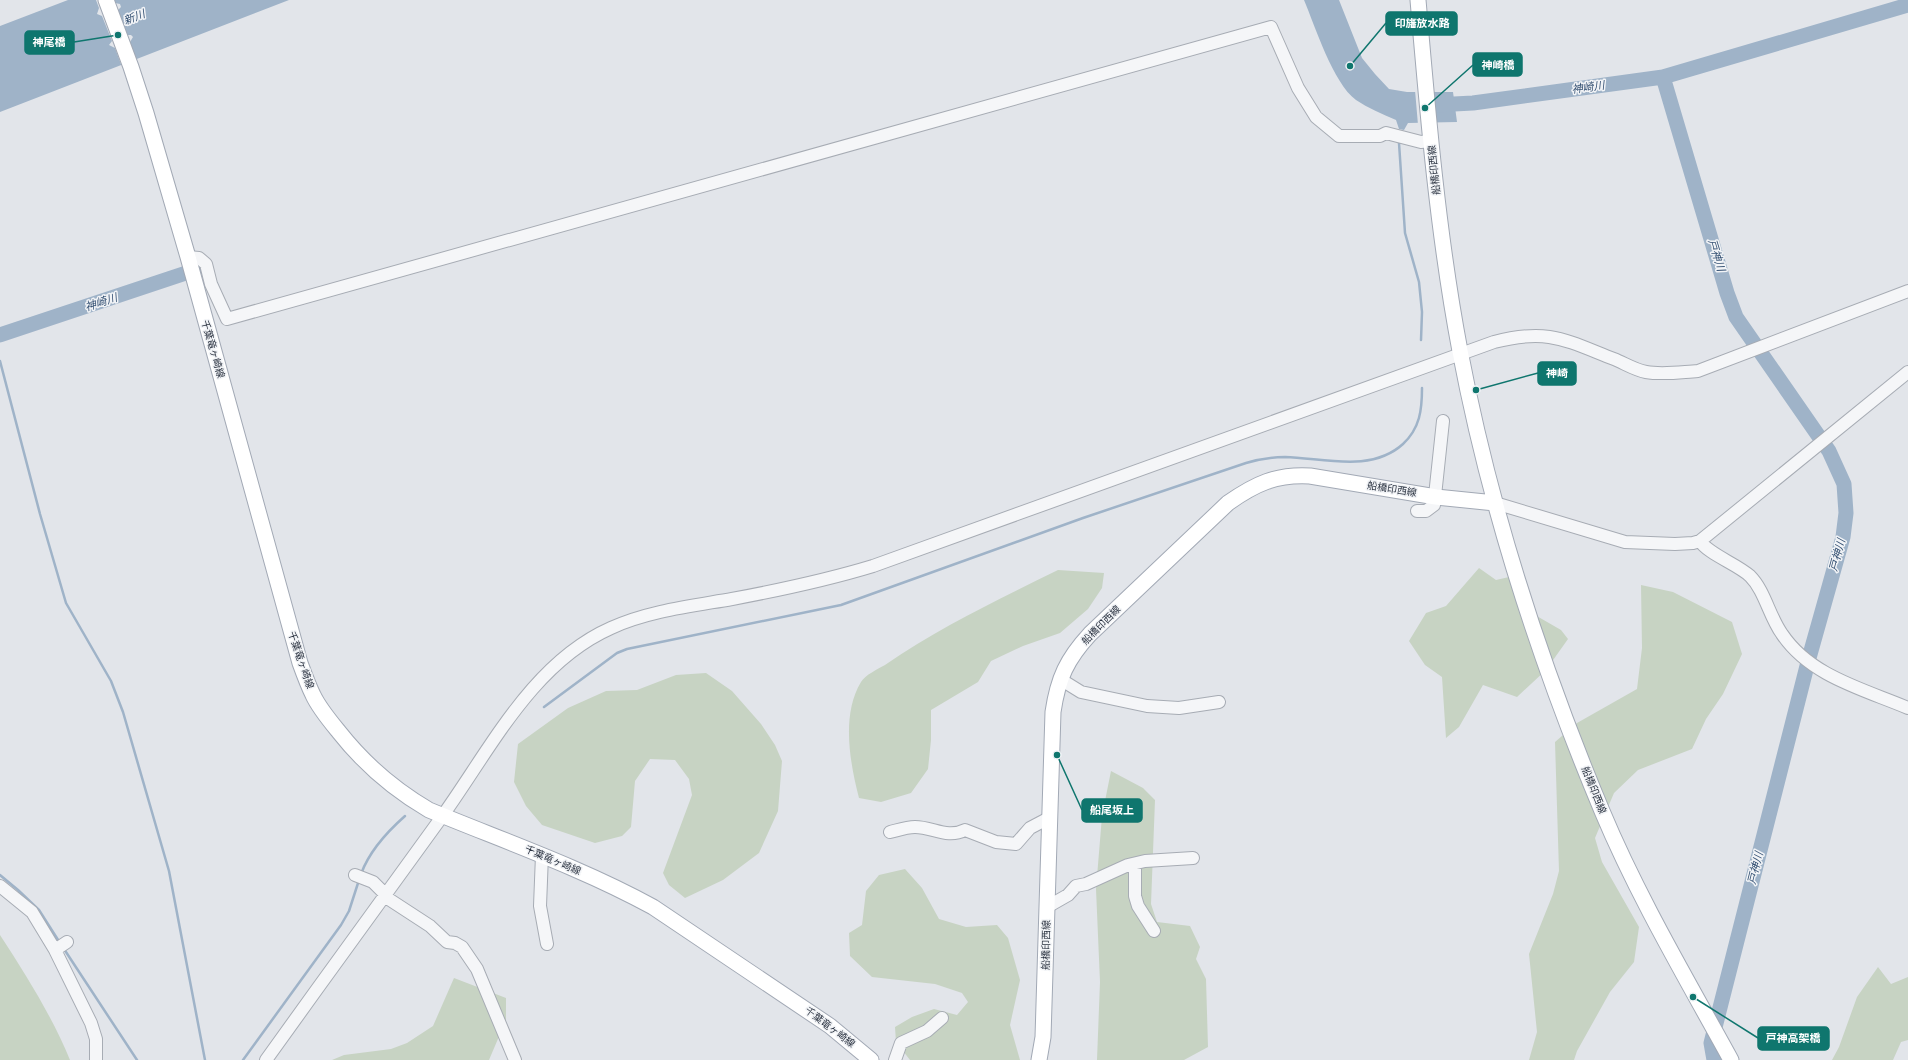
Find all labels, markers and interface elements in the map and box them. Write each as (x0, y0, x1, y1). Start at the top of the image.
water label: 新川 (121, 6, 148, 27)
callout: 印旛放水路 (1386, 12, 1457, 35)
text: 印旛放水路 (1395, 16, 1450, 30)
callout: 神尾橋 (25, 31, 74, 54)
text: 神尾橋 (33, 35, 66, 49)
callout: 神崎橋 (1473, 53, 1522, 76)
text: 神崎橋 (1482, 58, 1515, 72)
water label: 神崎川 (1571, 78, 1606, 96)
street label: 船橋印西線 (1425, 144, 1443, 196)
water label: 戸神川 (1705, 237, 1729, 274)
water label: 神崎川 (83, 290, 120, 314)
street label: 千葉竜ヶ崎線 (198, 318, 228, 380)
callout: 神崎 (1538, 362, 1576, 385)
text: 神崎 (1546, 366, 1568, 380)
street label: 船橋印西線 (1366, 479, 1418, 499)
water label: 戸神川 (1826, 536, 1848, 573)
street label: 船橋印西線 (1079, 603, 1123, 647)
street label: 千葉竜ヶ崎線 (285, 630, 317, 690)
street label: 船橋印西線 (1579, 764, 1609, 816)
callout: 船尾坂上 (1082, 799, 1142, 822)
text: 船尾坂上 (1090, 803, 1134, 817)
street label: 千葉竜ヶ崎線 (523, 842, 583, 878)
water label: 戸神川 (1744, 849, 1766, 886)
street label: 船橋印西線 (1039, 920, 1053, 970)
street label: 千葉竜ヶ崎線 (802, 1004, 858, 1050)
callout: 戸神高架橋 (1758, 1027, 1829, 1050)
text: 戸神高架橋 (1766, 1031, 1821, 1045)

